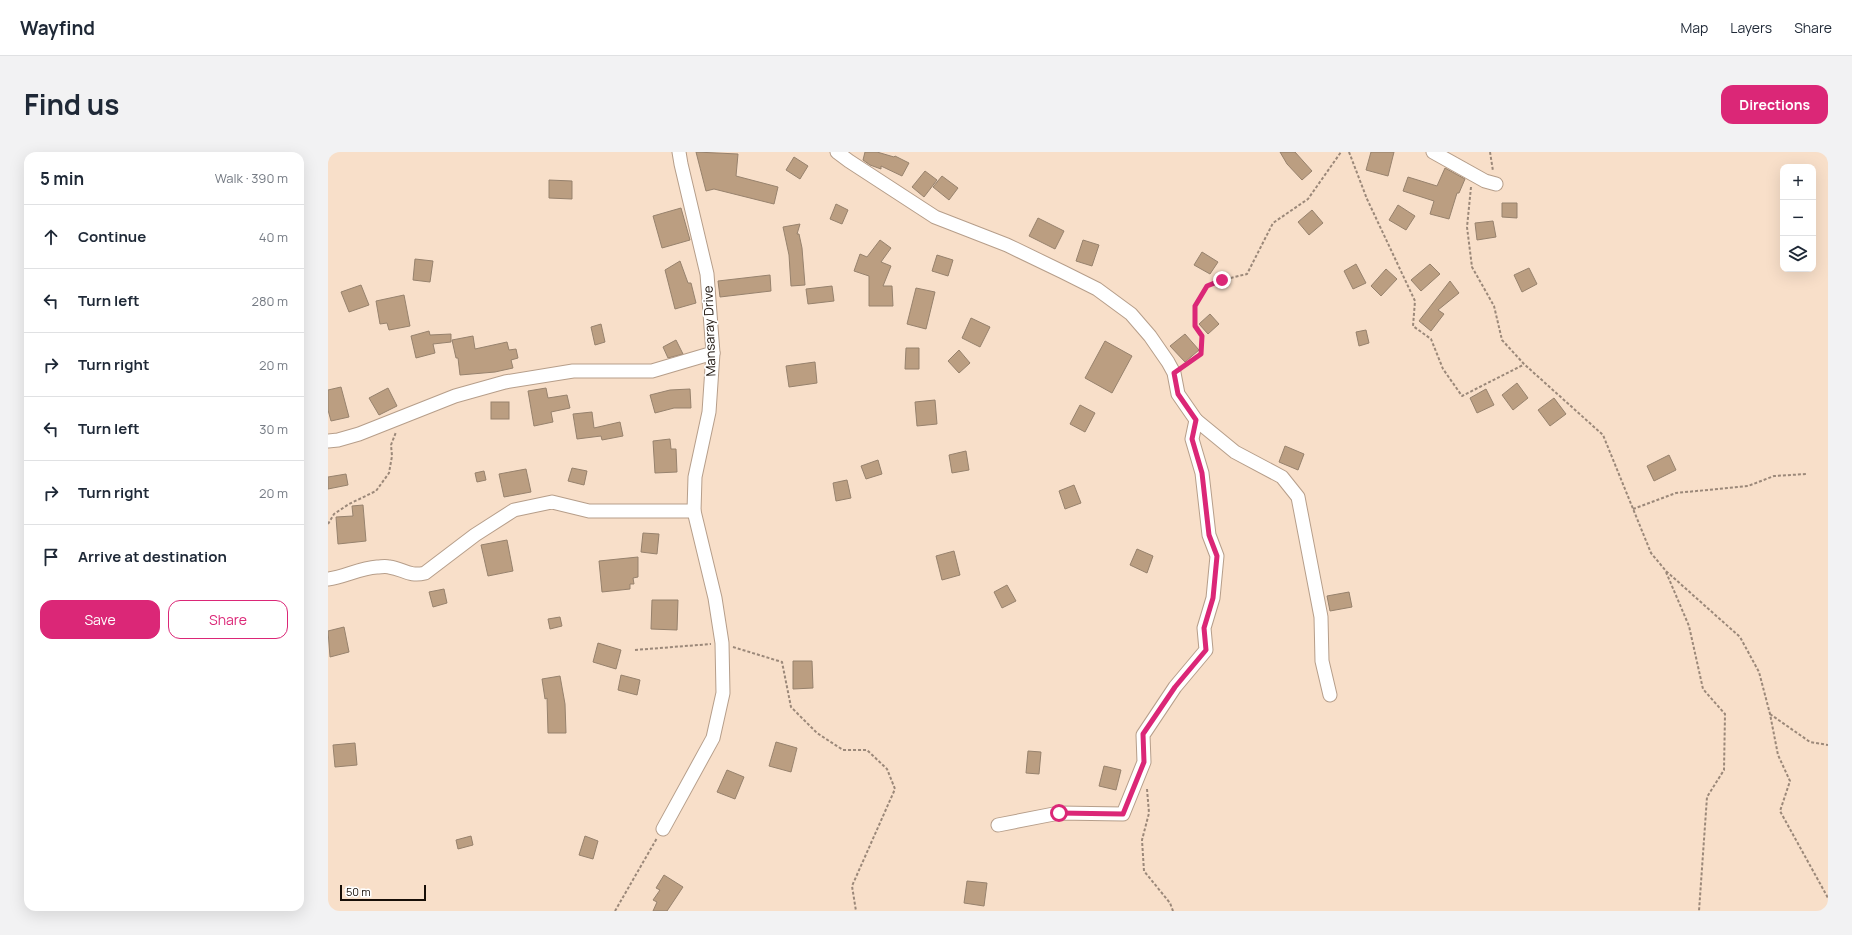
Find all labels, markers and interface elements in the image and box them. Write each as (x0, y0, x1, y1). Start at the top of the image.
text: Wayfind (20, 15, 95, 41)
text: Map (1680, 18, 1708, 37)
text: Layers (1730, 18, 1772, 37)
text: Share (1794, 18, 1832, 37)
text: Find us (24, 85, 119, 123)
button: Directions (1721, 85, 1828, 124)
map controls (1780, 164, 1816, 272)
button: + (1780, 164, 1816, 200)
text: 5 min (40, 167, 84, 190)
text: Walk · 390 m (215, 169, 288, 187)
button: − (1780, 200, 1816, 236)
icon: ahead (40, 226, 62, 248)
text: Continue (78, 226, 146, 247)
text: 40 m (259, 228, 288, 246)
button: layers (1780, 236, 1816, 272)
route end (1213, 271, 1231, 289)
street label: Mansaray Drive (698, 285, 720, 377)
icon: left (40, 290, 62, 312)
text: Turn left (78, 290, 140, 311)
text: 280 m (251, 292, 288, 310)
icon: right (40, 354, 62, 376)
text: Turn right (78, 354, 149, 375)
text: 20 m (259, 356, 288, 374)
icon: left (40, 418, 62, 440)
text: Turn left (78, 418, 140, 439)
text: 30 m (259, 420, 288, 438)
icon: right (40, 482, 62, 504)
text: Turn right (78, 482, 149, 503)
text: 20 m (259, 484, 288, 502)
icon: arrive (40, 546, 62, 568)
text: Arrive at destination (78, 546, 227, 567)
button: Save (40, 600, 160, 639)
button: Share (168, 600, 288, 639)
route start (1050, 804, 1068, 822)
scale bar (340, 883, 426, 902)
text: 50 m (346, 884, 371, 899)

